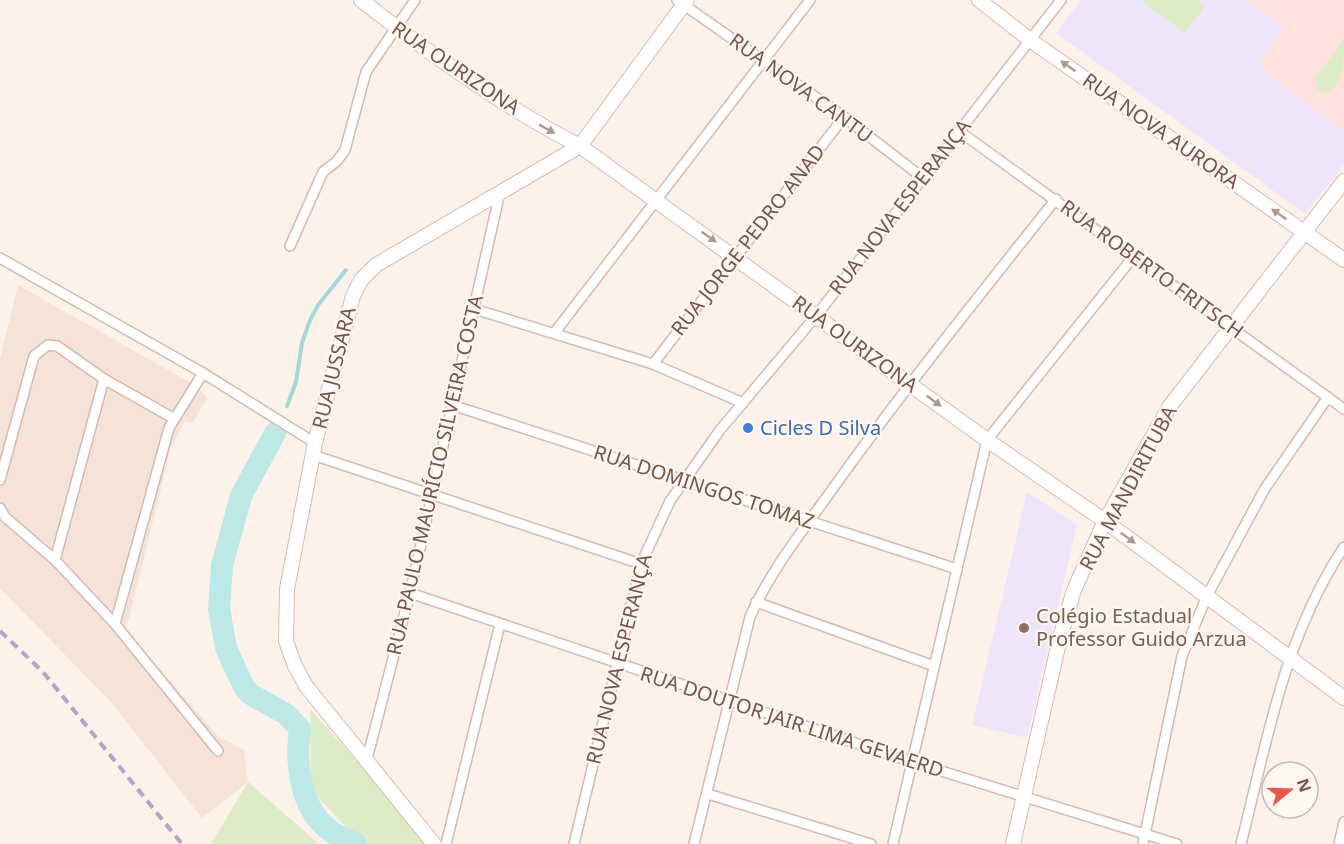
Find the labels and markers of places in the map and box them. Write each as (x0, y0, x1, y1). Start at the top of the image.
place label: Cicles D Silva (760, 414, 881, 441)
marker: Cicles D Silva (741, 421, 755, 435)
place label: Colégio Estadual Professor Guido Arzua (1036, 602, 1247, 652)
marker: Colégio Estadual Professor Guido Arzua (1017, 621, 1031, 635)

